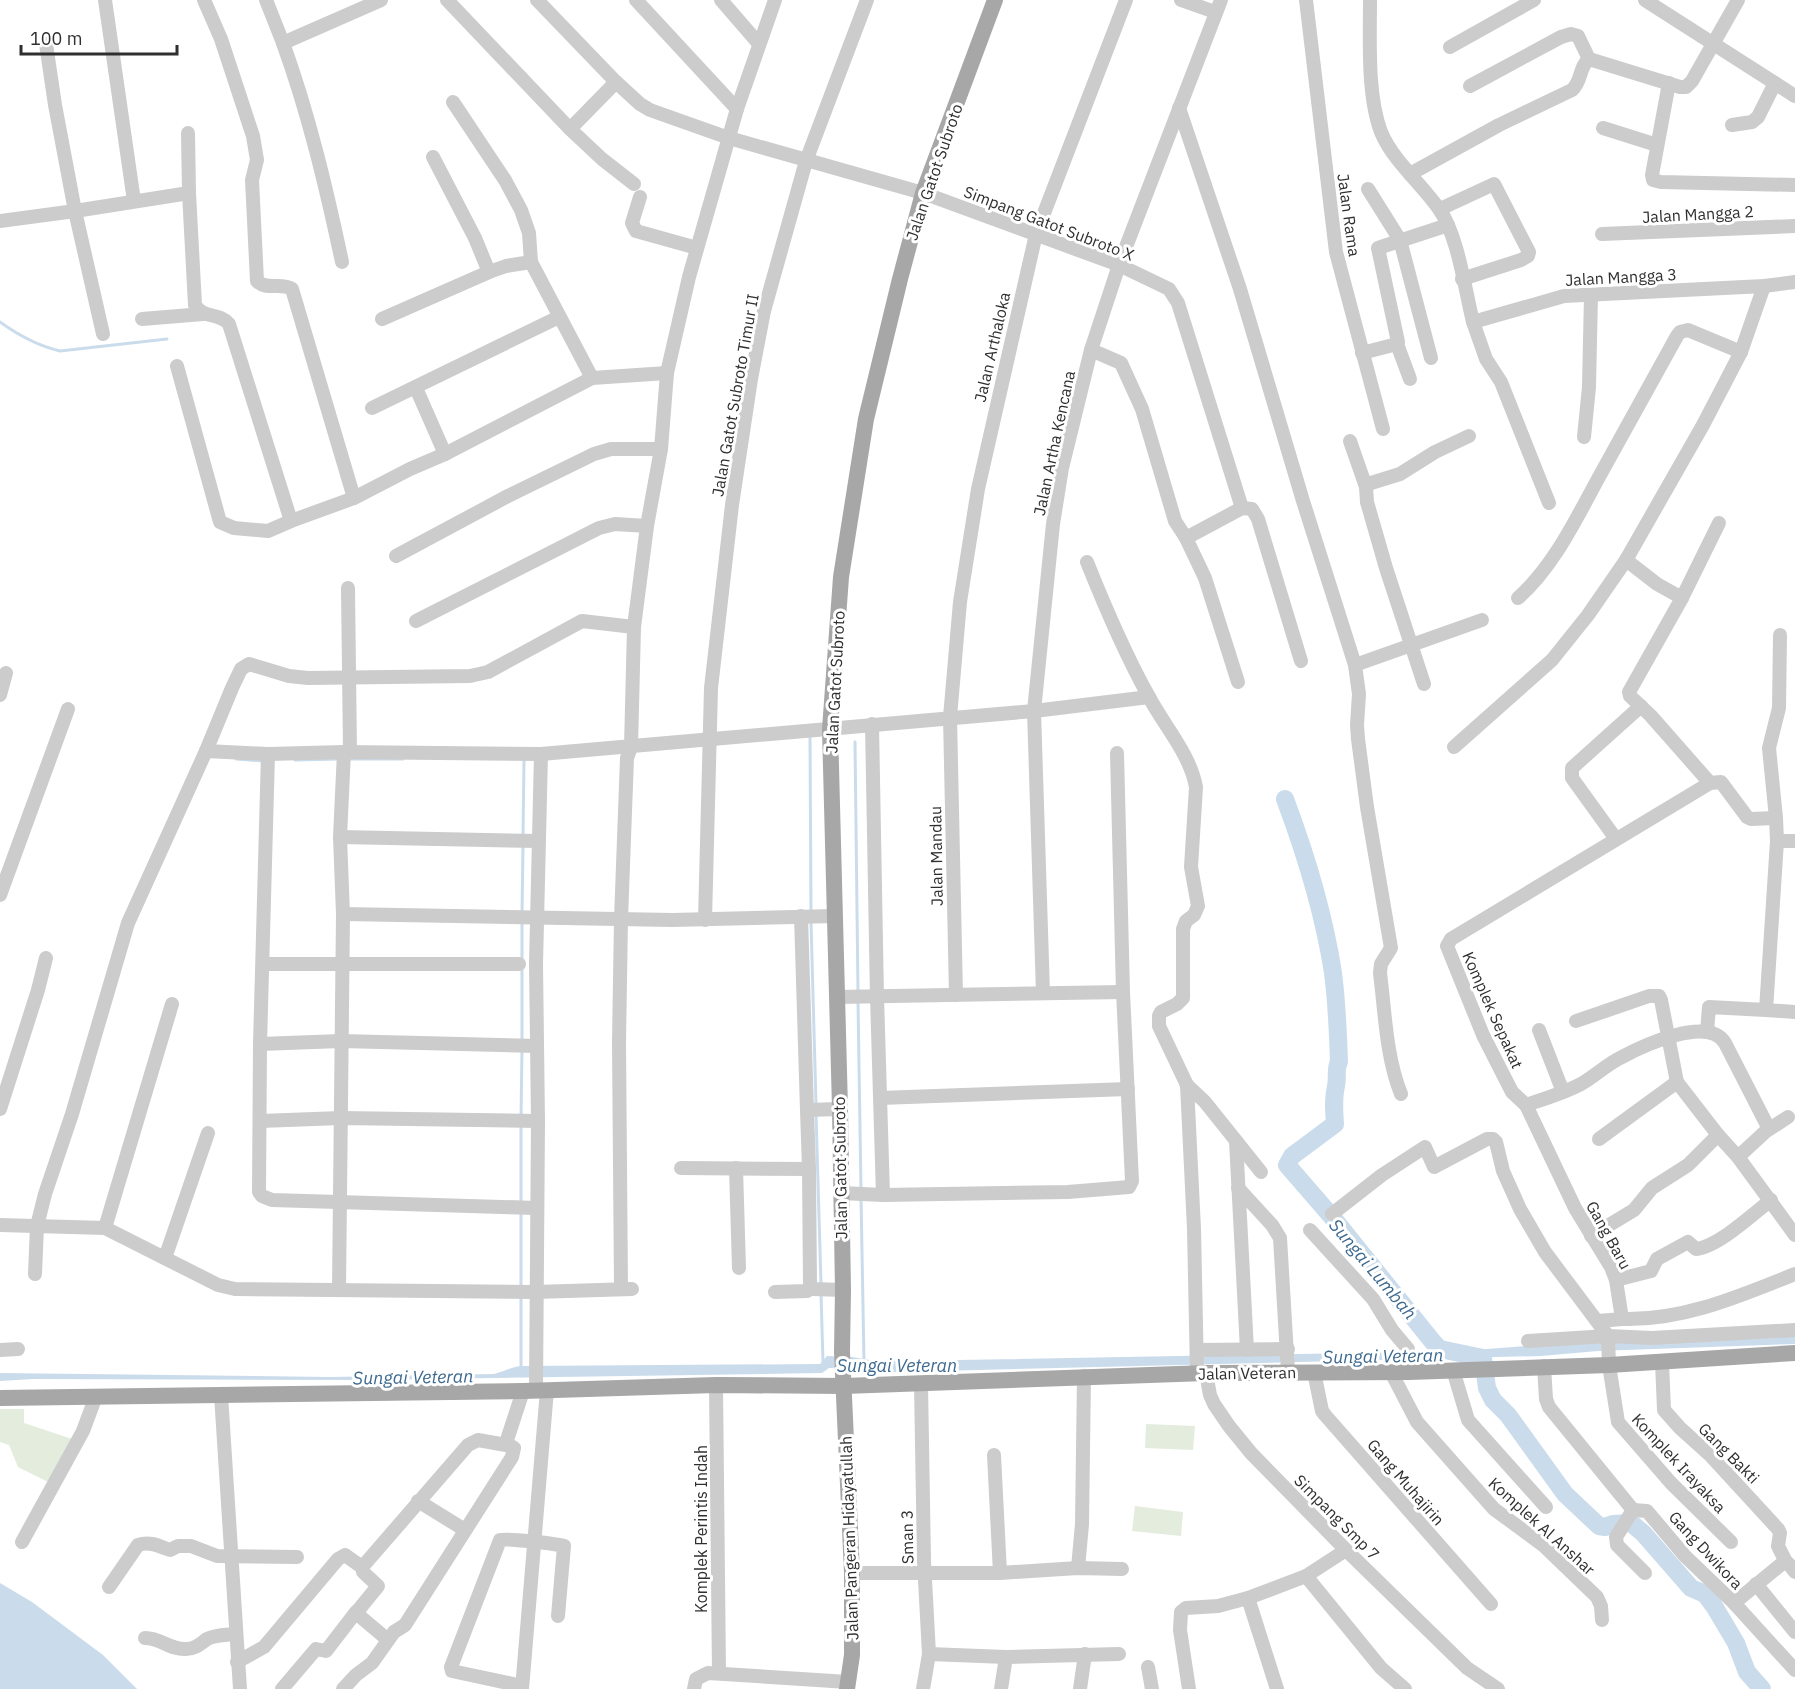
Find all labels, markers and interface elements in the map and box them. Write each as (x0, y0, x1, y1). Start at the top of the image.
scale bar (21, 18, 177, 56)
text: 100 m (30, 27, 82, 50)
street label: Jalan Gatot Subroto (901, 101, 967, 243)
street label: Jalan Rama (1333, 172, 1365, 258)
street label: Simpang Gatot Subroto X (961, 181, 1137, 265)
street label: Jalan Mangga 2 (1642, 201, 1754, 227)
street label: Jalan Mangga 3 (1565, 264, 1677, 290)
street label: Jalan Arthaloka (970, 290, 1014, 404)
street label: Jalan Gatot Subroto Timur II (707, 292, 763, 498)
street label: Jalan Artha Kencana (1029, 368, 1079, 517)
street label: Jalan Gatot Subroto (821, 610, 849, 754)
street label: Jalan Mandau (925, 806, 947, 906)
street label: Komplek Sepakat (1458, 949, 1528, 1071)
street label: Jalan Gatot Subroto (829, 1096, 851, 1240)
street label: Gang Baru (1582, 1197, 1636, 1273)
water label: Sungai Lumbah (1324, 1214, 1422, 1324)
water label: Sungai Veteran (1323, 1343, 1443, 1369)
water label: Sungai Veteran (837, 1354, 957, 1377)
street label: Jalan Veteran (1198, 1362, 1296, 1384)
water label: Sungai Veteran (353, 1364, 473, 1390)
street label: Komplek Irayaksa (1628, 1409, 1731, 1517)
street label: Gang Bakti (1694, 1418, 1764, 1488)
street label: Gang Muhajirin (1363, 1435, 1449, 1529)
street label: Jalan Pangeran Hidayatullah (835, 1436, 863, 1640)
street label: Komplek Perintis Indah (691, 1445, 711, 1613)
street label: Simpang Smp 7 (1290, 1470, 1384, 1564)
street label: Komplek Al Anshar (1485, 1473, 1599, 1579)
street label: Gang Dwikora (1665, 1507, 1748, 1594)
street label: Sman 3 (897, 1510, 917, 1564)

